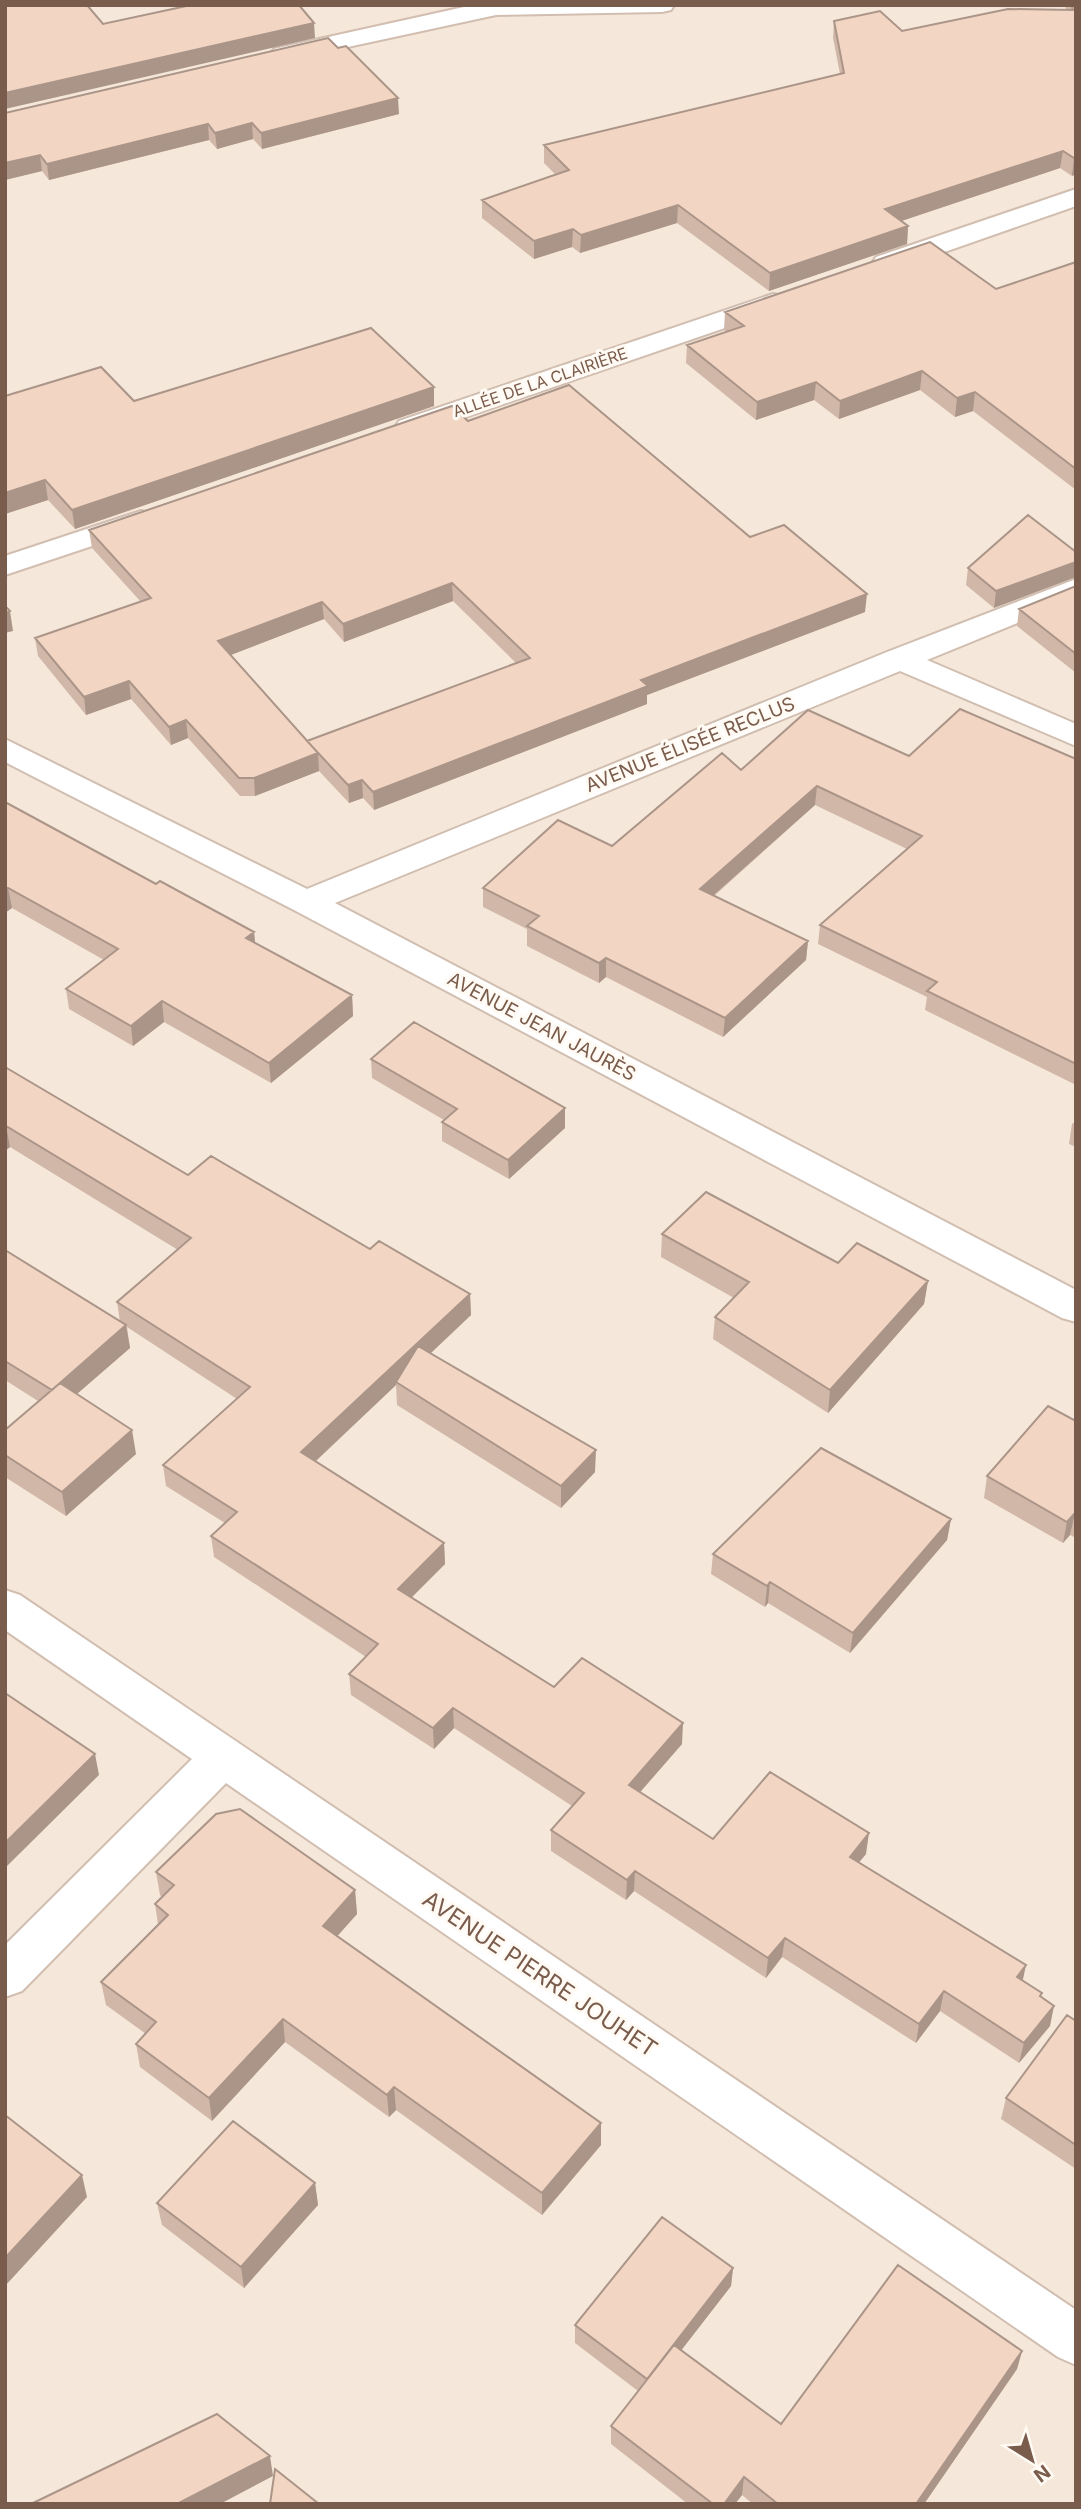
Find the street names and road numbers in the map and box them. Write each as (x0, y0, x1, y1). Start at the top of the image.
street label: ALLÉE DE LA CLAIRIÈRE (450, 343, 630, 421)
street label: AVENUE ÉLISÉE RECLUS (582, 691, 798, 797)
street label: AVENUE JEAN JAURÈS (444, 966, 640, 1086)
street label: AVENUE PIERRE JOUHET (417, 1885, 663, 2063)

